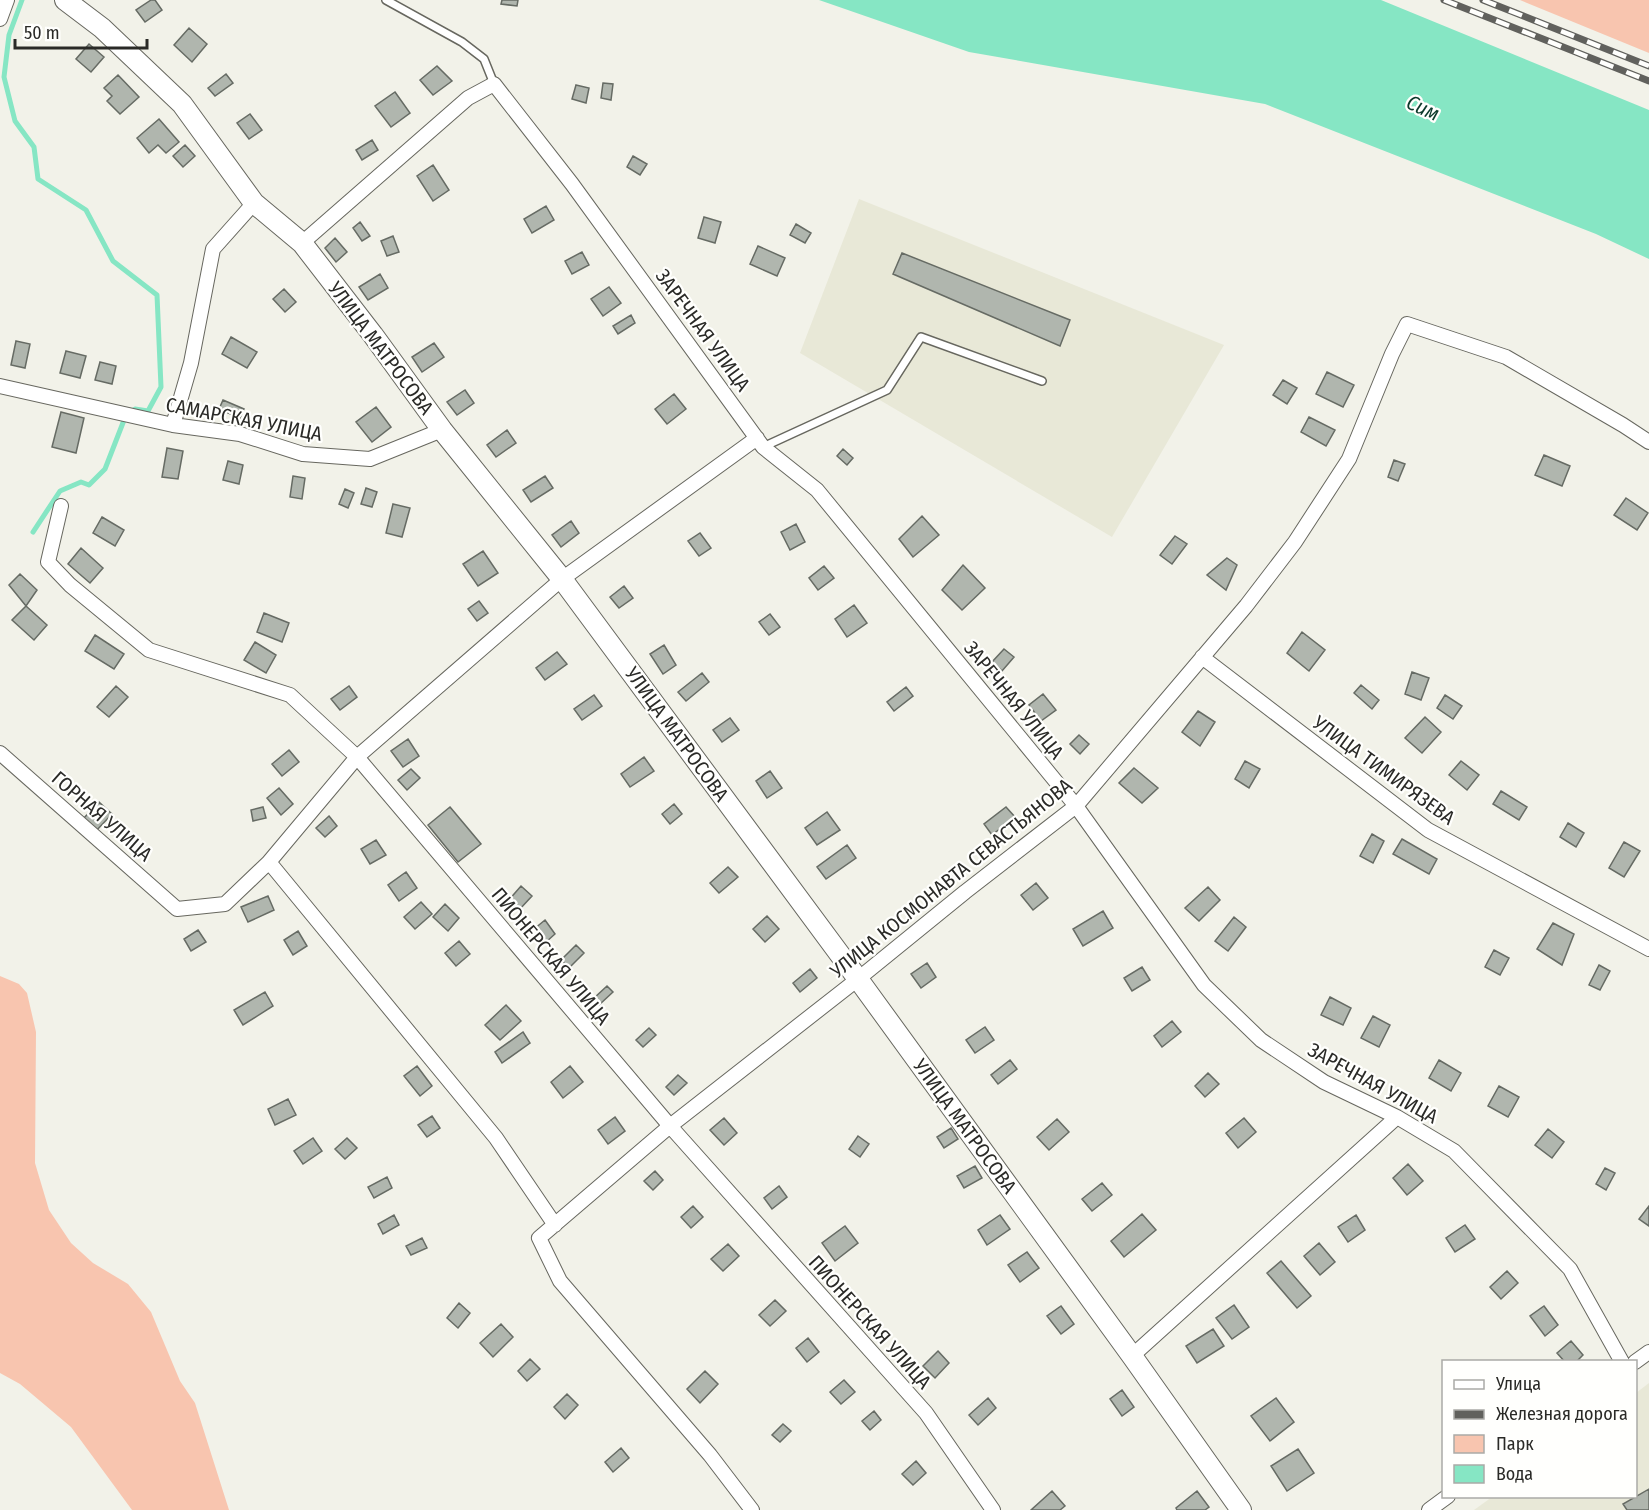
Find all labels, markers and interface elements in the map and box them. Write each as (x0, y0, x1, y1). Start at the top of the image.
scale bar (15, 12, 147, 50)
text: 50 m (24, 22, 60, 44)
water label: Сим (1402, 89, 1444, 127)
street label: ЗАРЕЧНАЯ УЛИЦА (651, 264, 756, 396)
street label: УЛИЦА МАТРОСОВА (323, 276, 439, 420)
street label: САМАРСКАЯ УЛИЦА (164, 392, 325, 446)
street label: ЗАРЕЧНАЯ УЛИЦА (959, 636, 1069, 764)
street label: УЛИЦА МАТРОСОВА (620, 661, 734, 806)
street label: УЛИЦА ТИМИРЯЗЕВА (1307, 710, 1460, 830)
street label: ГОРНАЯ УЛИЦА (47, 766, 157, 866)
street label: УЛИЦА КОСМОНАВТА СЕВАСТЬЯНОВА (825, 773, 1077, 984)
street label: ПИОНЕРСКАЯ УЛИЦА (487, 883, 616, 1030)
street label: ЗАРЕЧНАЯ УЛИЦА (1304, 1037, 1443, 1129)
street label: УЛИЦА МАТРОСОВА (908, 1053, 1022, 1198)
street label: ПИОНЕРСКАЯ УЛИЦА (804, 1250, 937, 1394)
legend (1442, 1360, 1637, 1498)
text: Улица (1495, 1373, 1541, 1395)
text: Железная дорога (1496, 1403, 1628, 1425)
text: Парк (1496, 1433, 1534, 1455)
text: Вода (1496, 1463, 1533, 1485)

